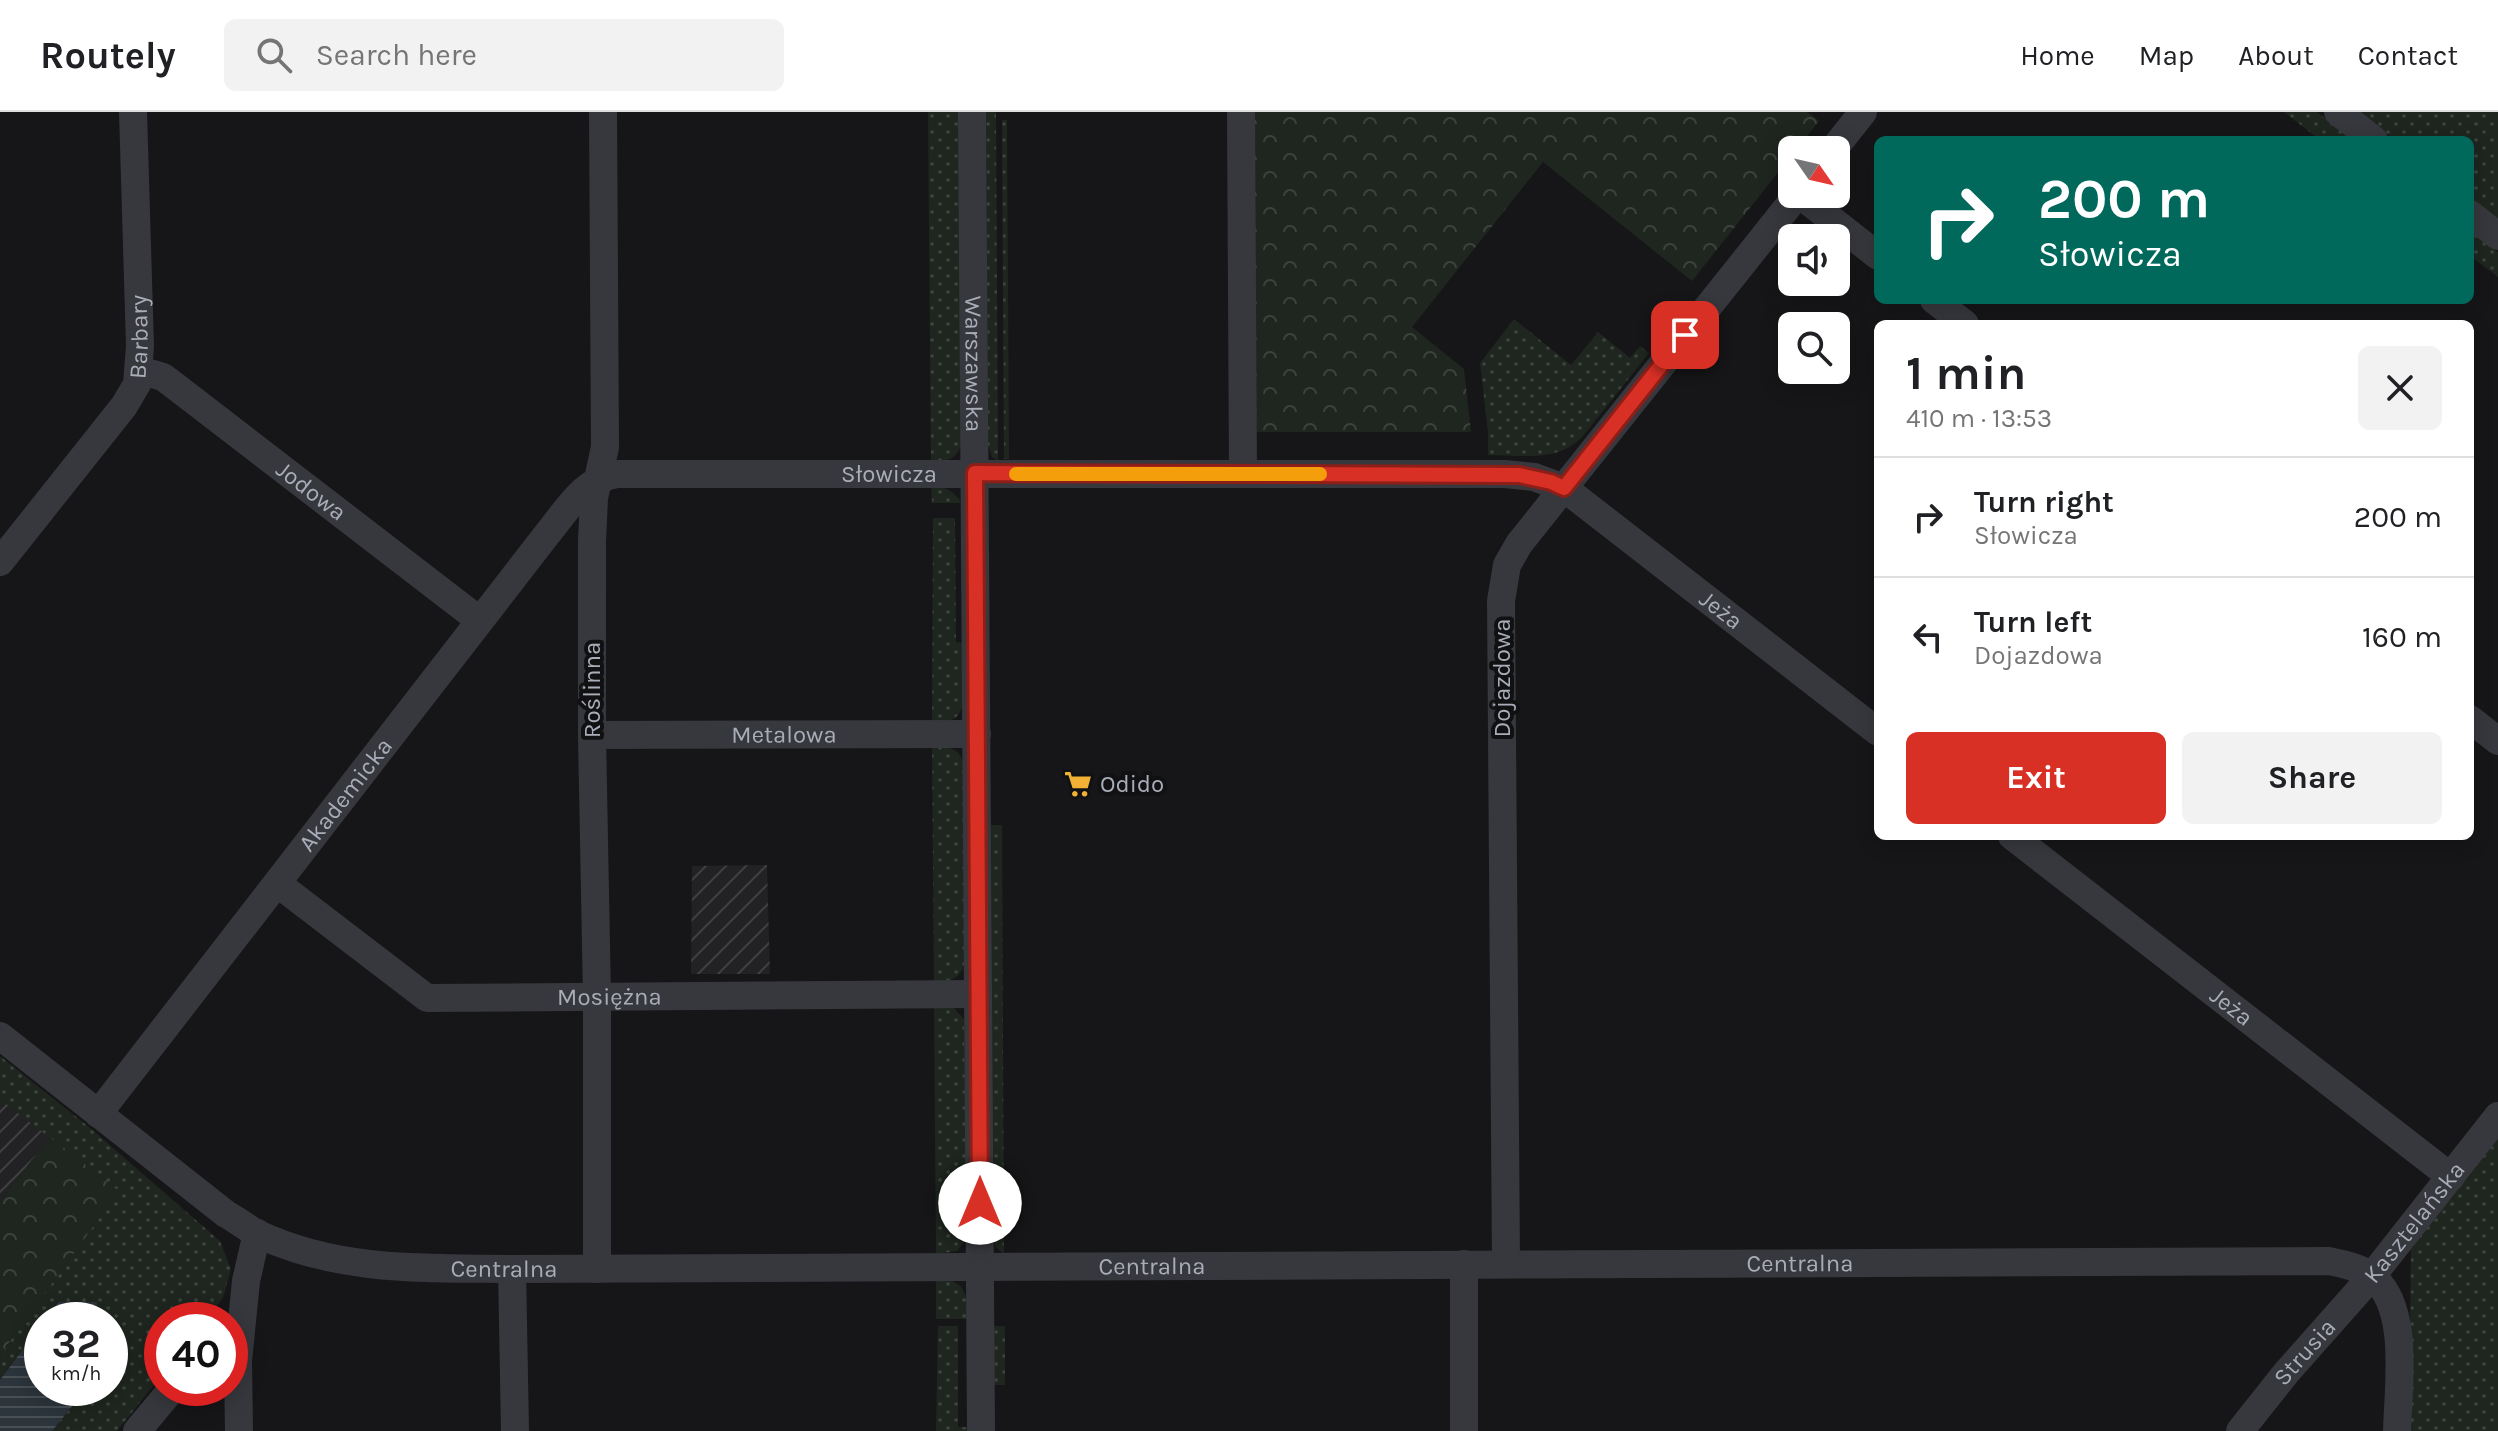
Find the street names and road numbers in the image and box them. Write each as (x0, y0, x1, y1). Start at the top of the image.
street label: Barbary (123, 294, 154, 380)
street label: Warszawska (959, 296, 988, 432)
street label: Jodowa (271, 455, 352, 527)
street label: Słowicza (841, 460, 937, 488)
street label: Jeża (1694, 585, 1748, 635)
street label: Dojazdowa (1488, 618, 1516, 738)
street label: Roślinna (578, 642, 606, 738)
street label: Metalowa (731, 720, 837, 749)
street label: Akademicka (293, 732, 398, 857)
street label: Jeża (2205, 981, 2259, 1032)
street label: Mosiężna (557, 982, 662, 1011)
street label: Kasztelańska (2358, 1156, 2471, 1289)
street label: Centralna (1746, 1249, 1853, 1278)
street label: Centralna (1098, 1252, 1205, 1280)
street label: Centralna (450, 1255, 557, 1283)
street label: Strusia (2268, 1313, 2341, 1391)

